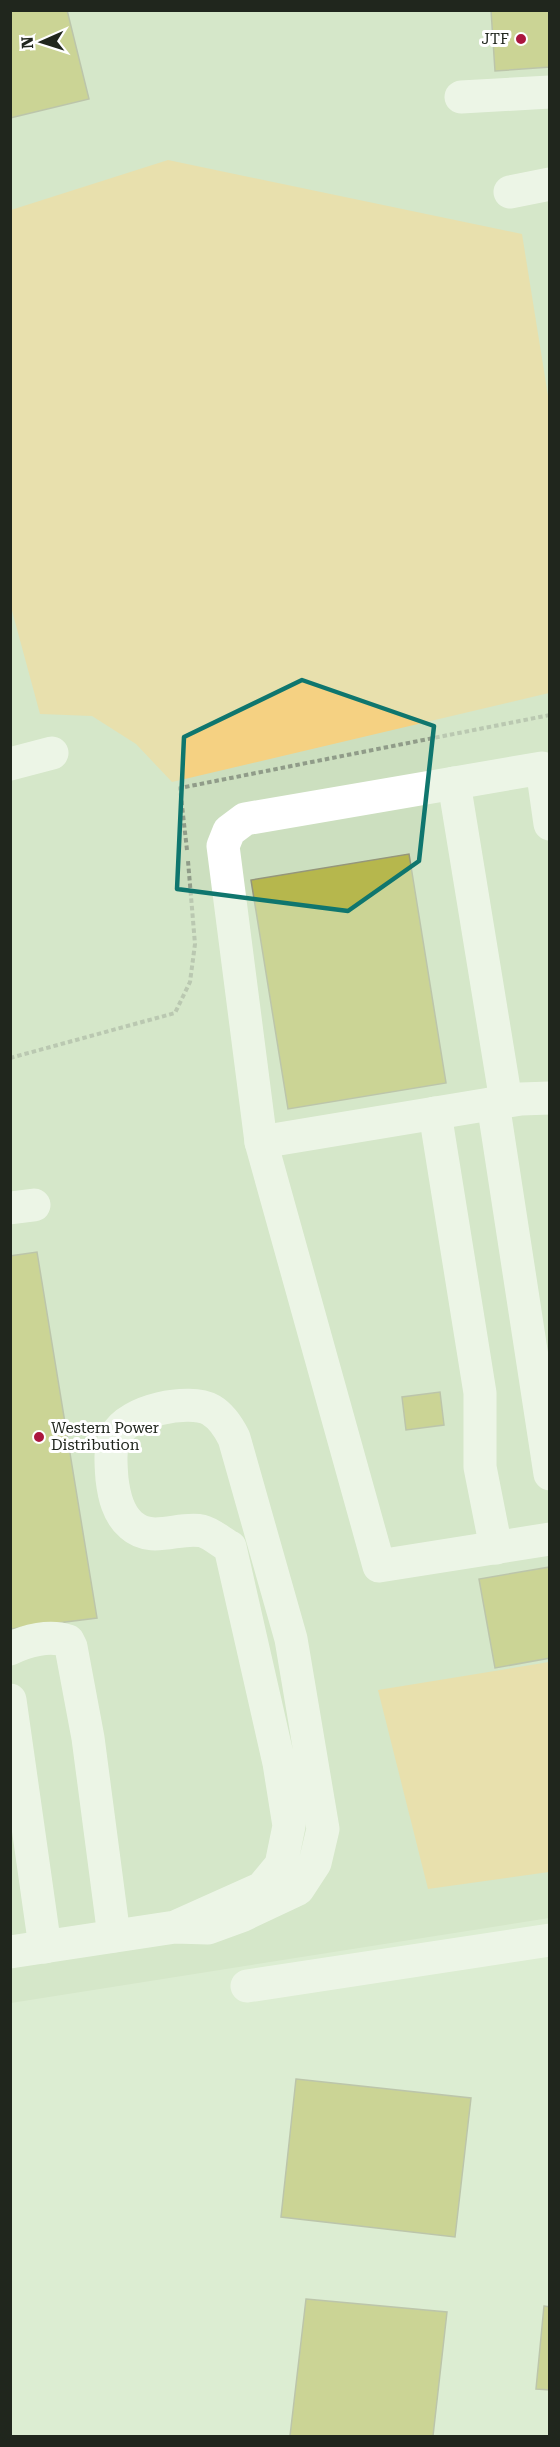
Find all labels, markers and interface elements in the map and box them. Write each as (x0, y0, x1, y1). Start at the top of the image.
north arrow (12, 12, 72, 72)
place label: JTF (481, 30, 509, 48)
marker: JTF (514, 32, 528, 46)
text: N (18, 36, 37, 49)
place label: Western Power Distribution (51, 1419, 159, 1454)
marker: Western Power Distribution (32, 1430, 46, 1444)

